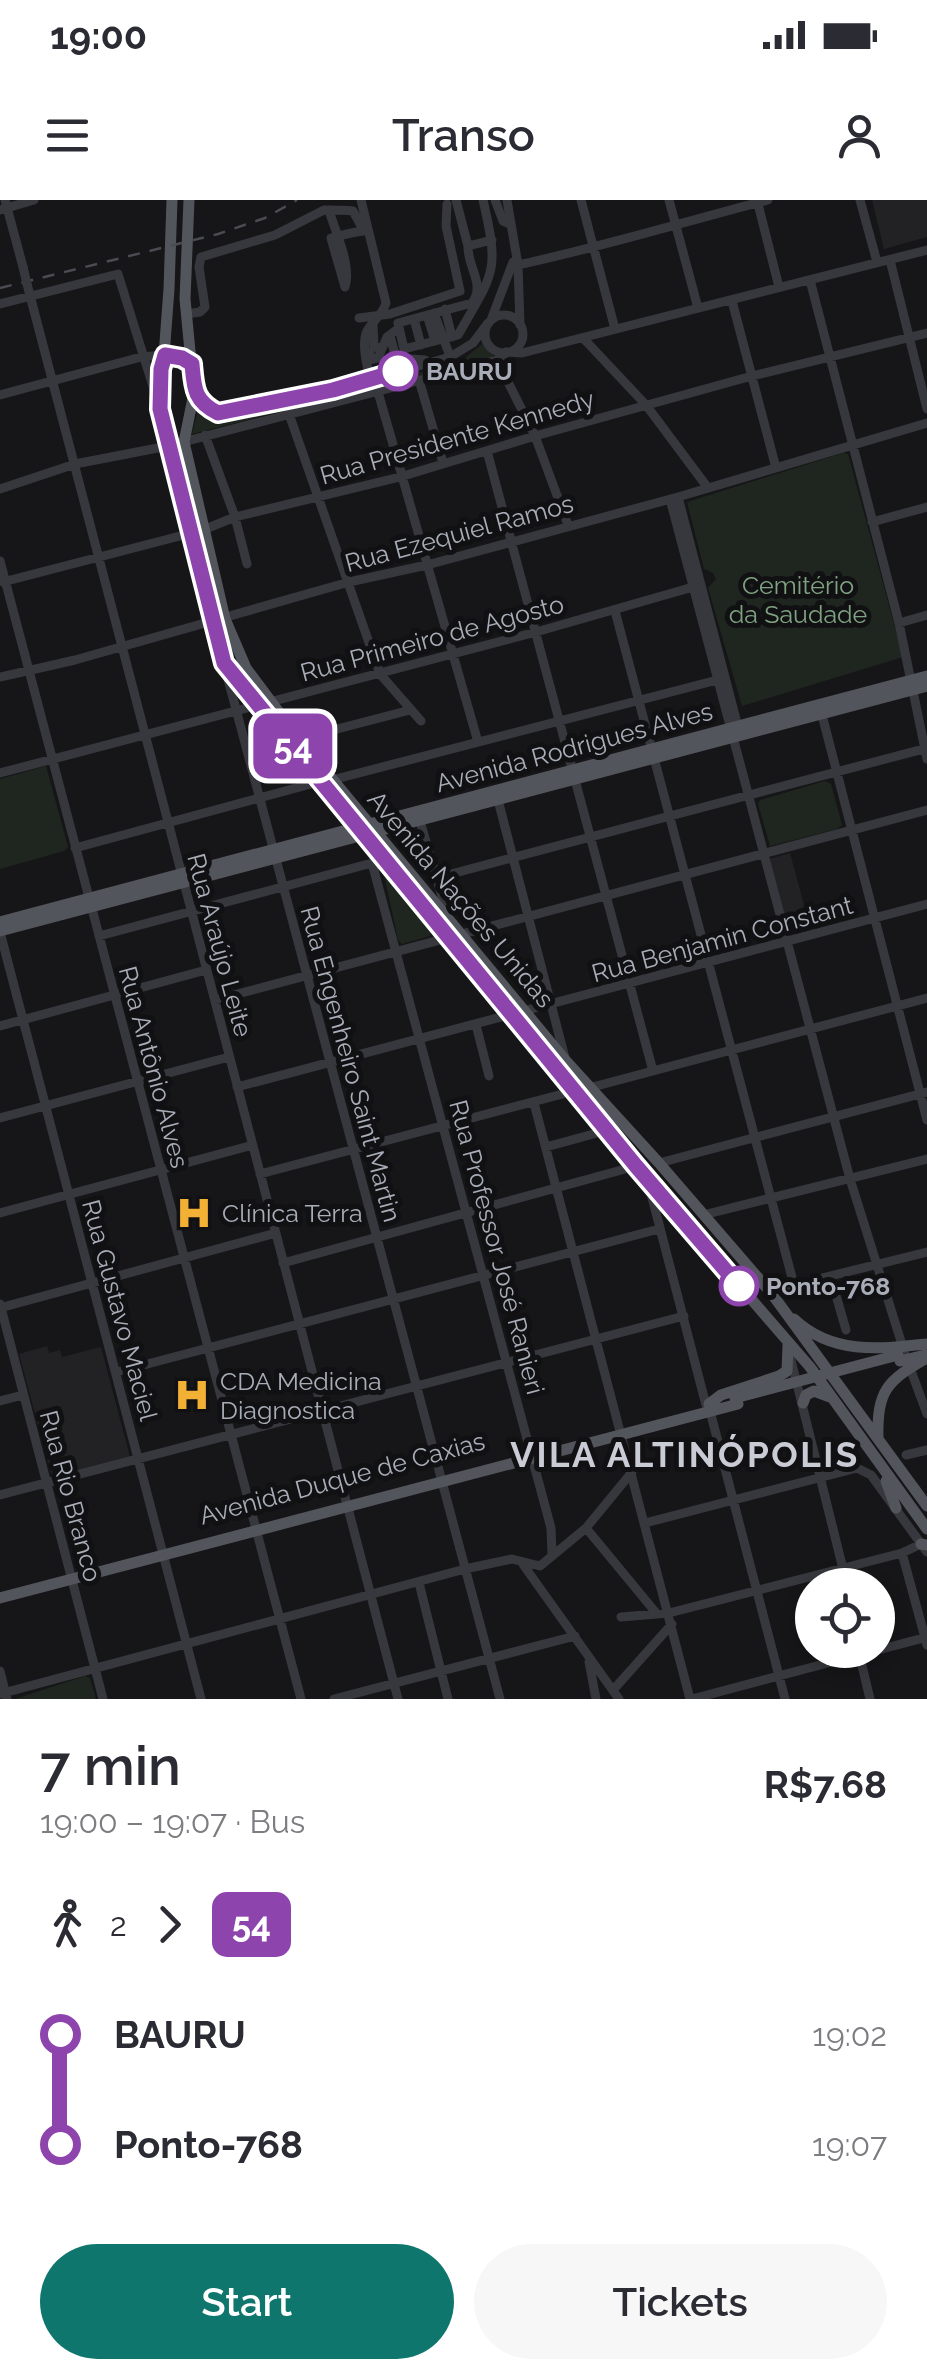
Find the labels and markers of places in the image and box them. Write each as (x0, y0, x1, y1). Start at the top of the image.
marker: BAURU (379, 352, 417, 390)
place label: BAURU (426, 356, 513, 386)
hospital icon: Clínica Terra (175, 1194, 213, 1232)
place label: Clínica Terra (222, 1198, 363, 1228)
marker: Ponto-768 (720, 1267, 758, 1305)
place label: Ponto-768 (766, 1271, 890, 1301)
place label: CDA Medicina Diagnostica (220, 1366, 382, 1425)
hospital icon: CDA Medicina Diagnostica (173, 1376, 211, 1414)

